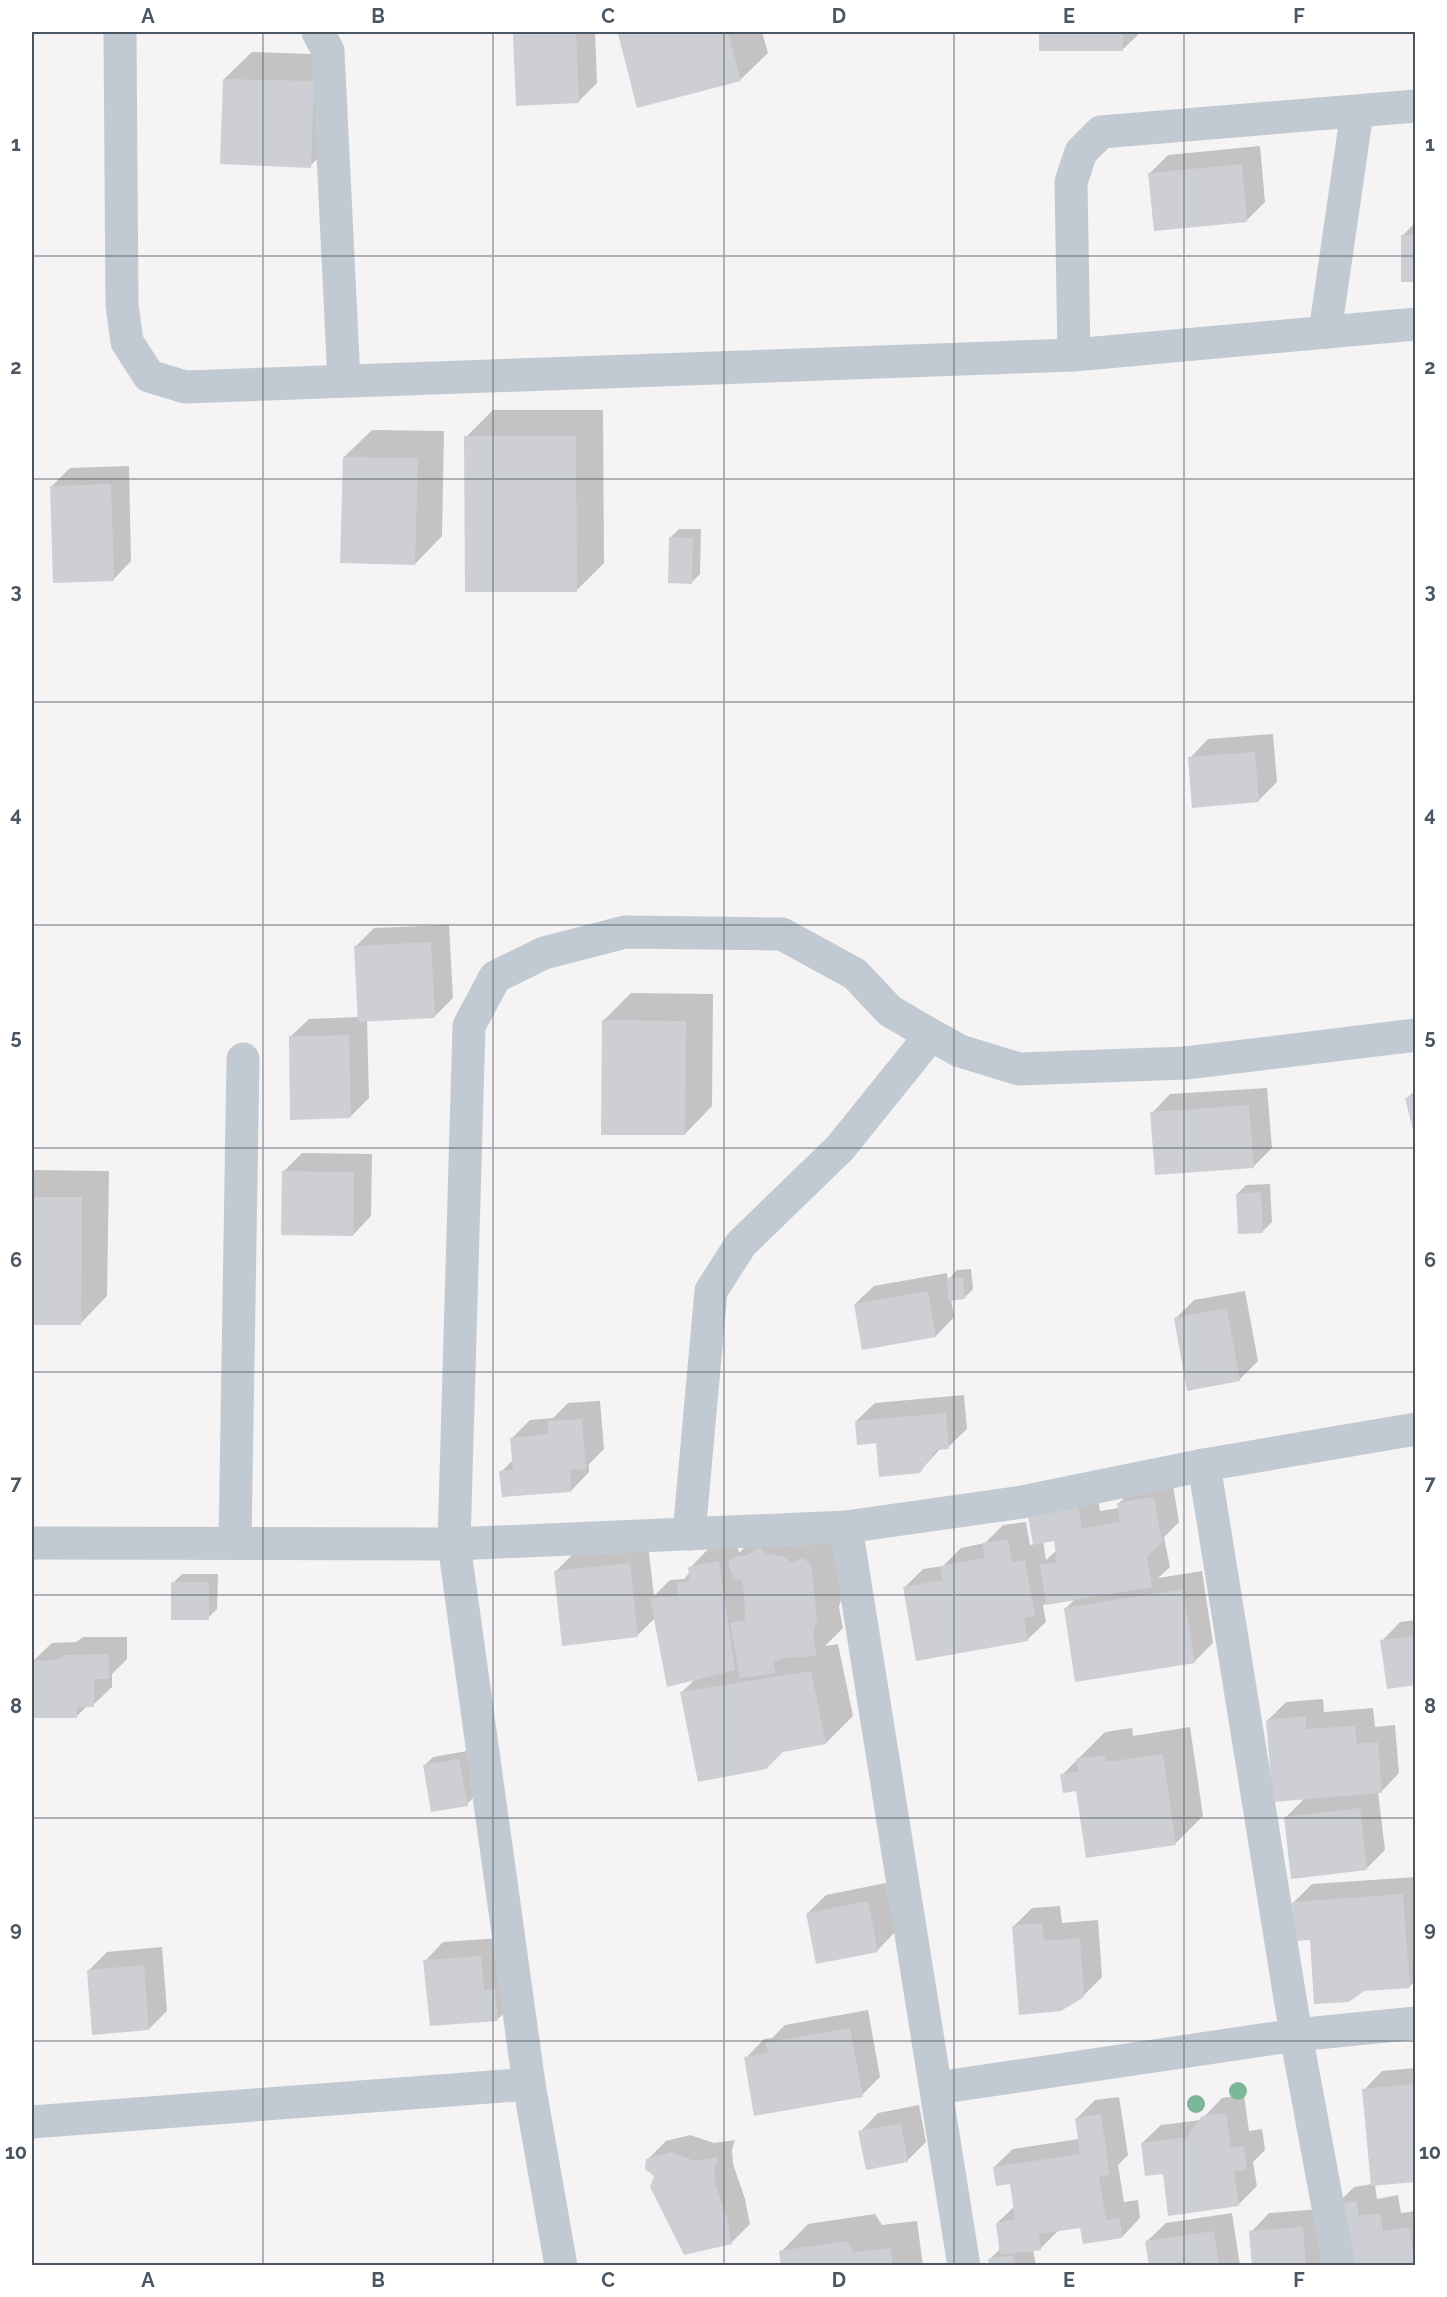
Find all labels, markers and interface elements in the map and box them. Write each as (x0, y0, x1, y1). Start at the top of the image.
text: A (141, 4, 155, 28)
text: B (371, 4, 385, 28)
text: C (601, 4, 615, 28)
text: D (832, 4, 846, 28)
text: E (1063, 4, 1075, 28)
text: F (1293, 4, 1305, 28)
text: 1 (11, 132, 21, 156)
text: 1 (1425, 132, 1435, 156)
text: 2 (10, 355, 22, 379)
text: 2 (1424, 355, 1436, 379)
text: 3 (10, 579, 22, 603)
text: 3 (1424, 579, 1436, 603)
text: 4 (10, 802, 22, 826)
text: 4 (1424, 802, 1436, 826)
text: 5 (10, 1025, 22, 1049)
text: 5 (1424, 1025, 1436, 1049)
text: 6 (10, 1248, 22, 1272)
text: 6 (1424, 1248, 1436, 1272)
text: 7 (10, 1471, 22, 1495)
text: 7 (1424, 1471, 1436, 1495)
text: 8 (10, 1694, 22, 1718)
text: 8 (1424, 1694, 1436, 1718)
text: 9 (10, 1917, 22, 1941)
text: 9 (1424, 1917, 1436, 1941)
text: 10 (5, 2140, 27, 2164)
text: 10 (1419, 2140, 1441, 2164)
text: A (141, 2268, 155, 2292)
text: B (371, 2268, 385, 2292)
text: C (601, 2268, 615, 2292)
text: D (832, 2268, 846, 2292)
text: E (1063, 2268, 1075, 2292)
text: F (1293, 2268, 1305, 2292)

